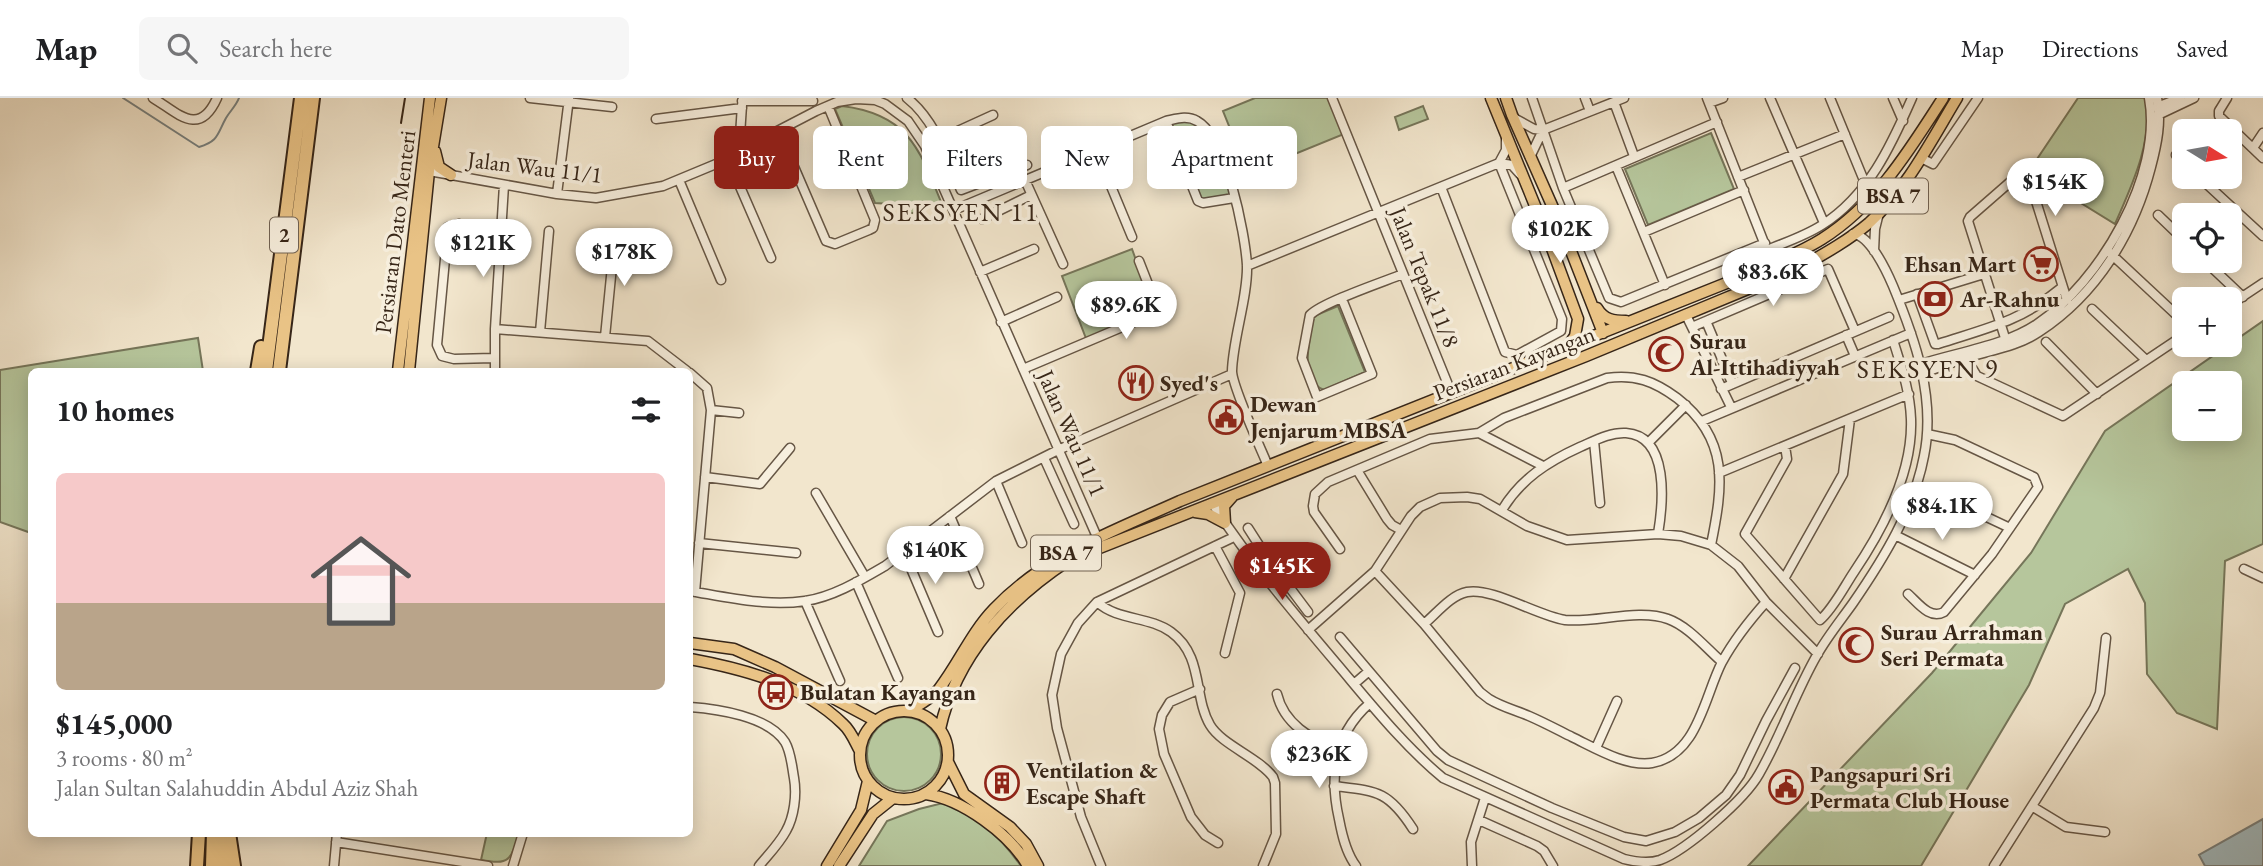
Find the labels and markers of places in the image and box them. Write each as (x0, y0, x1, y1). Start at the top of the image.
pin: $154K (2006, 158, 2104, 218)
pin: $102K (1511, 206, 1609, 265)
pin: $121K (434, 220, 532, 279)
pin: $178K (575, 228, 673, 288)
supermarket icon: Ehsan Mart (2022, 245, 2060, 283)
pin: $83.6K (1716, 248, 1830, 308)
place label: Ehsan Mart (1904, 249, 2016, 279)
bank icon: Ar-Rahnu (1916, 280, 1954, 318)
pin: $89.6K (1069, 282, 1183, 341)
place label: Ar-Rahnu (1959, 284, 2060, 314)
place label: Surau Al-Ittihadiyyah (1689, 326, 1840, 382)
mosque icon: Surau Al-Ittihadiyyah (1647, 335, 1685, 373)
restaurant icon: Syed's (1117, 364, 1155, 402)
place label: Syed's (1160, 368, 1218, 398)
place label: Dewan Jenjarum MBSA (1248, 389, 1407, 445)
public building icon: Dewan Jenjarum MBSA (1207, 398, 1245, 436)
pin: $84.1K (1885, 482, 1999, 542)
pin: $140K (886, 526, 984, 586)
pin: $145K (1233, 542, 1331, 602)
place label: Surau Arrahman Seri Permata (1881, 617, 2043, 673)
mosque icon: Surau Arrahman Seri Permata (1837, 626, 1875, 664)
bus stop icon: Bulatan Kayangan (757, 673, 795, 711)
place label: Bulatan Kayangan (800, 677, 976, 707)
pin: $236K (1270, 730, 1368, 790)
place label: Ventilation & Escape Shaft (1026, 755, 1158, 811)
place label: Pangsapuri Sri Permata Club House (1810, 759, 2009, 815)
building icon: Ventilation & Escape Shaft (983, 764, 1021, 802)
public building icon: Pangsapuri Sri Permata Club House (1767, 768, 1805, 806)

